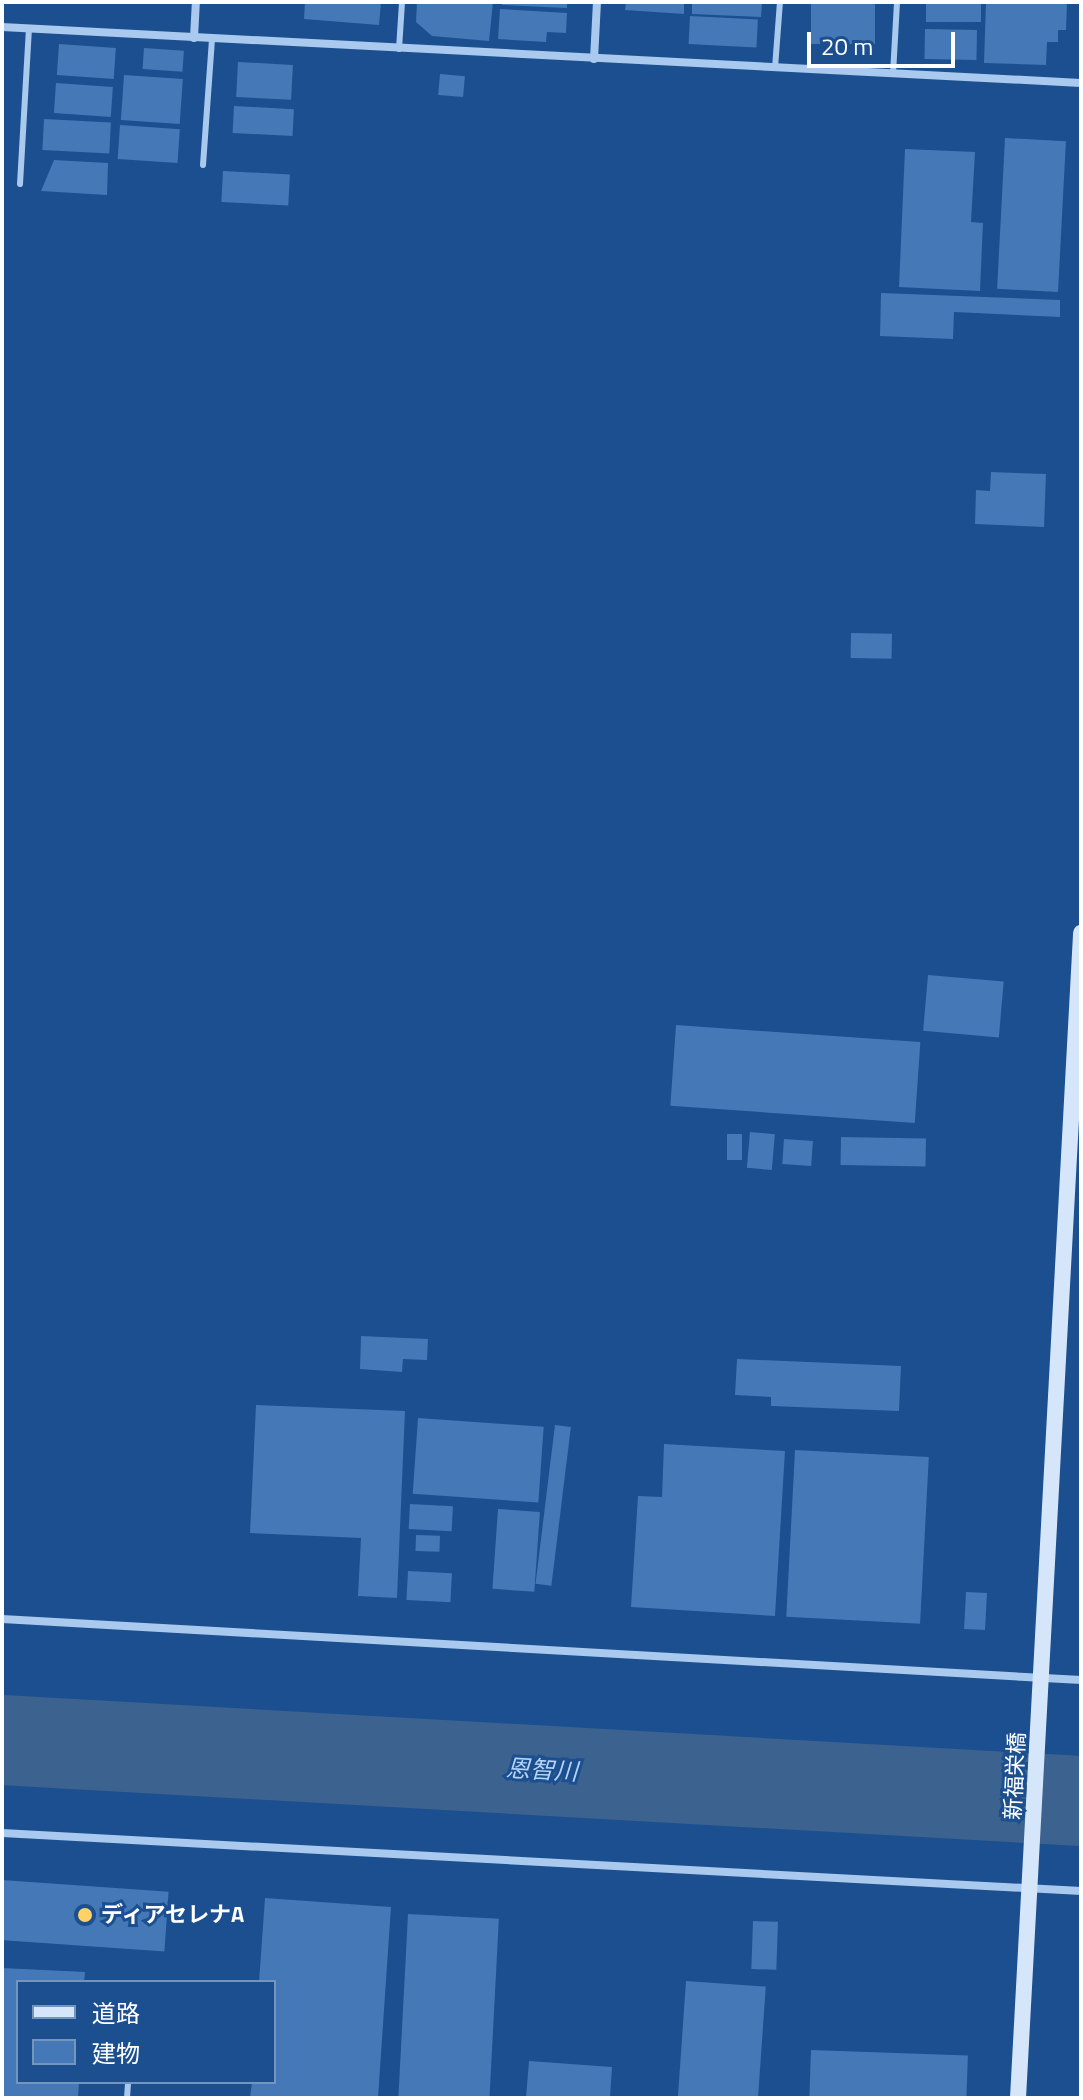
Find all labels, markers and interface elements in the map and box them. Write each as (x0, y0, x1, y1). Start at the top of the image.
scale bar (811, 16, 959, 66)
text: 20 m (821, 28, 873, 64)
street label: 新福栄橋 (1000, 1731, 1030, 1821)
water label: 恩智川 (505, 1754, 579, 1786)
place label: ディアセレナA (101, 1902, 246, 1928)
marker: ディアセレナA (76, 1906, 94, 1924)
legend (16, 1980, 276, 2084)
text: 道路 (92, 1995, 140, 2031)
text: 建物 (92, 2035, 140, 2071)

